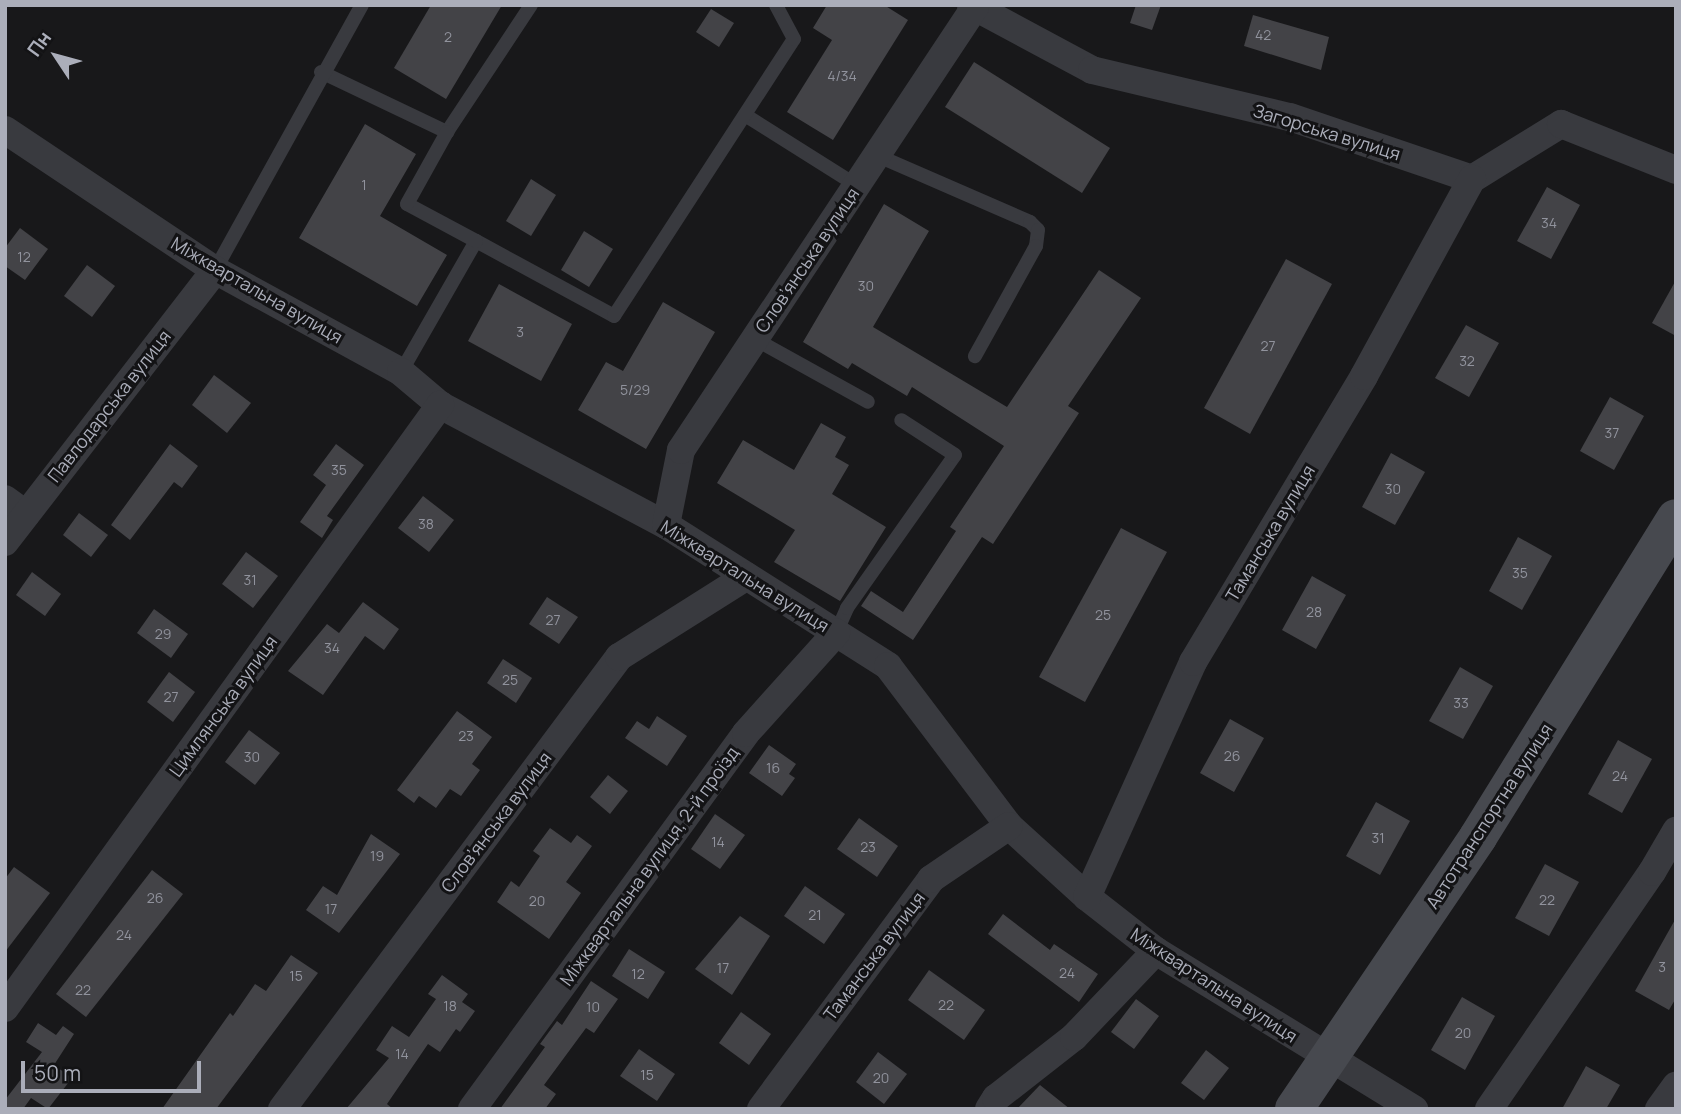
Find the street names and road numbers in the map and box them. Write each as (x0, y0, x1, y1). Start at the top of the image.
street label: Загорська вулиця (1251, 99, 1403, 165)
street label: Слов’янська вулиця (750, 183, 864, 337)
street label: Міжквартальна вулиця (167, 232, 347, 348)
street label: Павлодарська вулиця (43, 326, 175, 486)
street label: Таманська вулиця (1221, 461, 1319, 605)
street label: Міжквартальна вулиця (657, 515, 833, 637)
street label: Цимлянська вулиця (165, 631, 281, 781)
street label: Автотранспортна вулиця (1421, 720, 1557, 912)
street label: Міжквартальна вулиця, 2-й проїзд (555, 742, 743, 990)
street label: Слов’янська вулиця (436, 748, 556, 896)
street label: Таманська вулиця (819, 888, 929, 1024)
street label: Міжквартальна вулиця (1127, 923, 1301, 1047)

